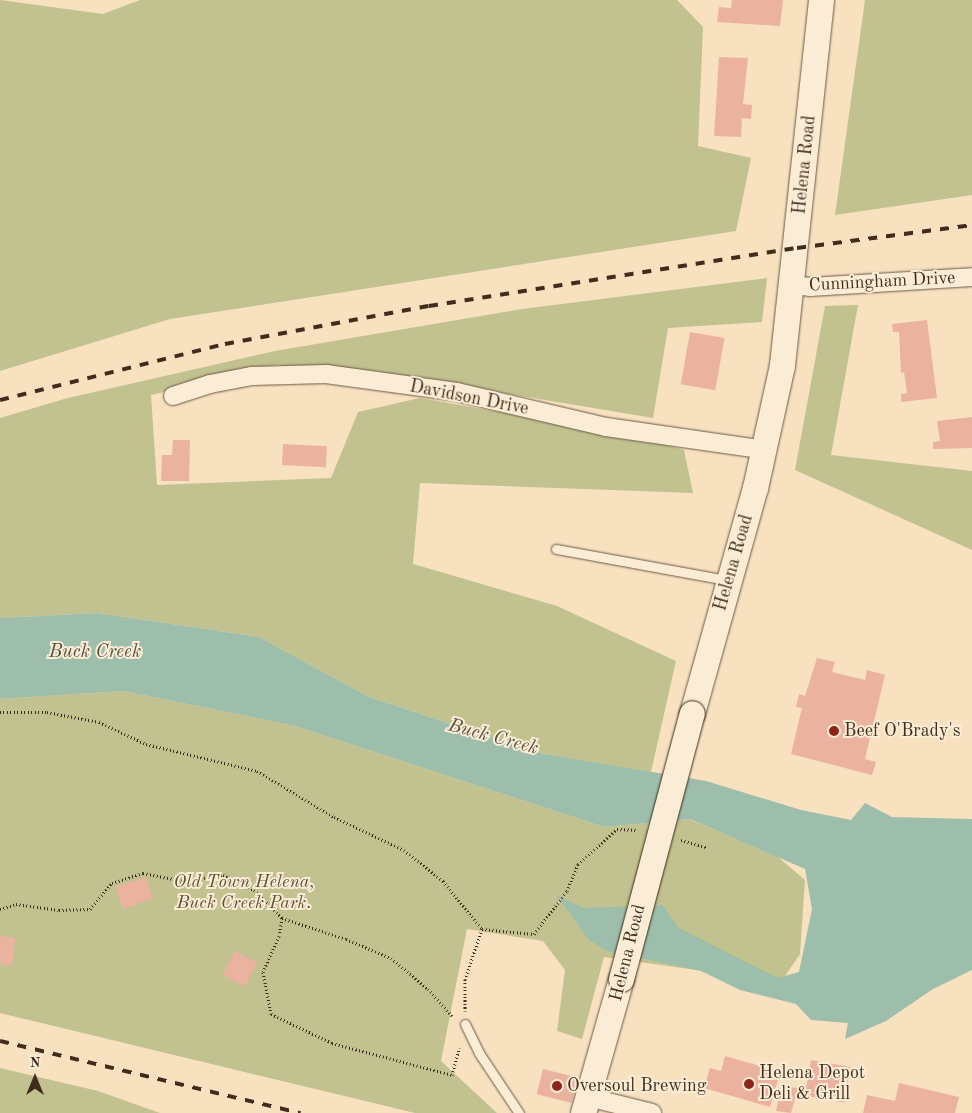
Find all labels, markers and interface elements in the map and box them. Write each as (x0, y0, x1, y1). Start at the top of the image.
street label: Helena Road (789, 114, 821, 216)
street label: Cunningham Drive (808, 267, 956, 297)
street label: Davidson Drive (408, 376, 530, 420)
street label: Helena Road (710, 512, 758, 614)
water label: Buck Creek (49, 642, 141, 664)
water label: Buck Creek (445, 715, 541, 761)
place label: Beef O'Brady's (844, 720, 961, 742)
marker: Beef O'Brady's (828, 725, 840, 737)
park label: Old Town Helena, Buck Creek Park. (174, 872, 314, 914)
street label: Helena Road (606, 902, 650, 1004)
north arrow (10, 1053, 60, 1103)
text: N (30, 1056, 40, 1070)
place label: Helena Depot Deli & Grill (759, 1063, 865, 1106)
place label: Oversoul Brewing (567, 1075, 707, 1097)
marker: Helena Depot Deli & Grill (743, 1078, 755, 1090)
marker: Oversoul Brewing (551, 1080, 563, 1092)

